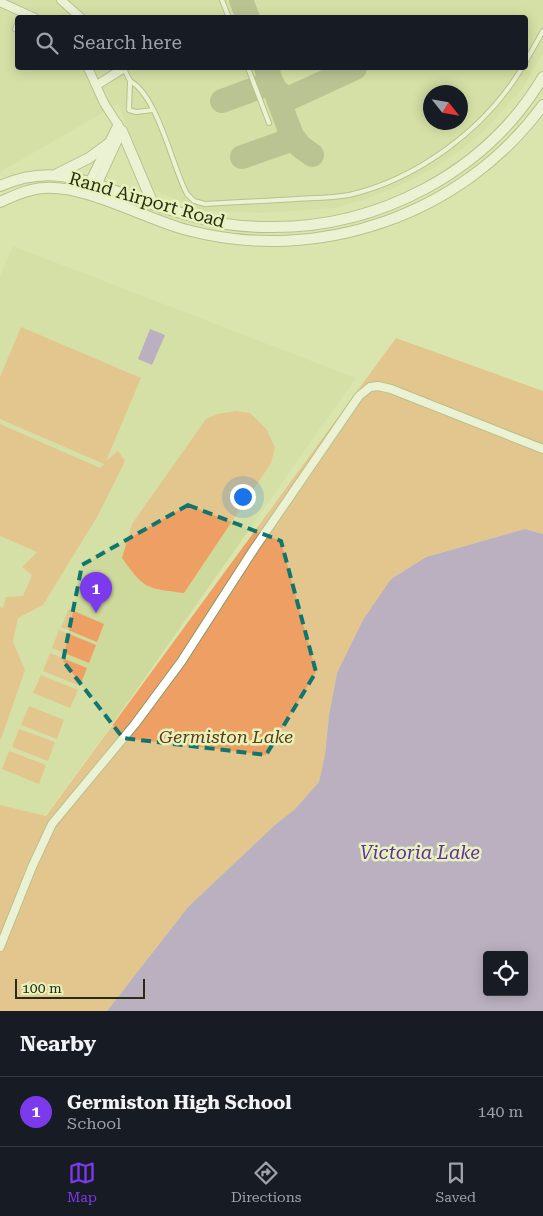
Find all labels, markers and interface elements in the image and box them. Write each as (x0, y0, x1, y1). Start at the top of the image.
search box (15, 15, 528, 70)
icon: search (33, 29, 61, 57)
text: Search here (73, 31, 182, 54)
north arrow (423, 85, 468, 130)
street label: Rand Airport Road (67, 167, 228, 232)
your location (230, 484, 256, 510)
pin: 1 (80, 572, 112, 613)
park label: Germiston Lake (159, 726, 293, 747)
water label: Victoria Lake (360, 841, 480, 864)
map controls (483, 951, 528, 996)
button: locate (483, 951, 528, 996)
scale bar (15, 976, 145, 999)
text: 100 m (22, 980, 62, 996)
text: Nearby (20, 1032, 96, 1056)
text: Germiston High School (67, 1091, 292, 1114)
text: 1 (32, 1102, 40, 1121)
text: 140 m (477, 1102, 523, 1121)
text: School (67, 1114, 121, 1133)
tab: Map (67, 1159, 97, 1205)
tab: Directions (231, 1159, 301, 1205)
tab: Saved (435, 1159, 476, 1205)

